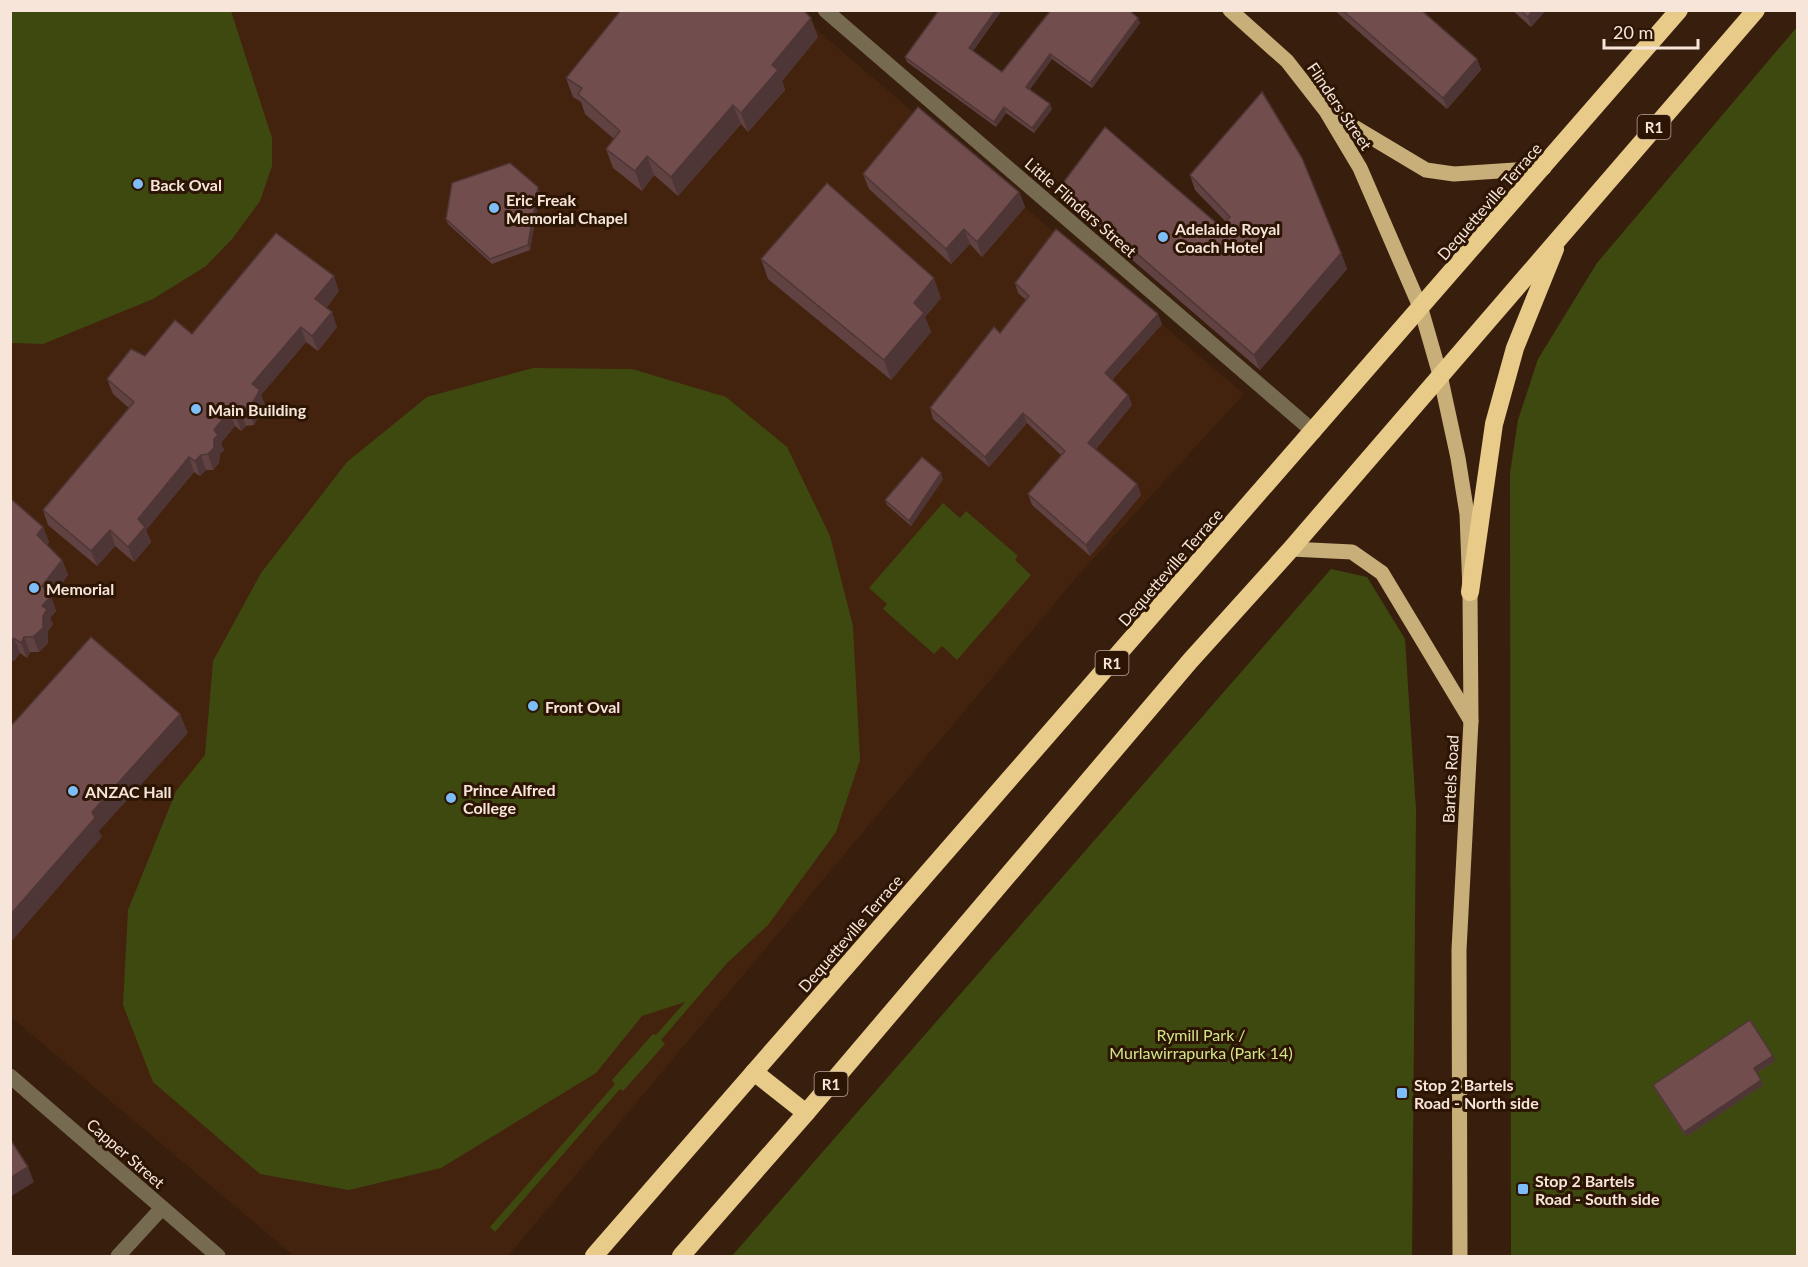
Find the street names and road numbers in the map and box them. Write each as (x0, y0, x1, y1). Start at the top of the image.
street label: Flinders Street (1304, 58, 1376, 154)
road number: R1 (1638, 115, 1670, 139)
street label: Dequetteville Terrace (1433, 139, 1545, 263)
street label: Little Flinders Street (1022, 154, 1141, 261)
street label: Dequetteville Terrace (1114, 505, 1226, 629)
road number: R1 (1096, 651, 1128, 675)
street label: Bartels Road (1438, 734, 1462, 824)
street label: Dequetteville Terrace (794, 871, 906, 995)
road number: R1 (814, 1072, 848, 1096)
street label: Capper Street (83, 1114, 169, 1192)

